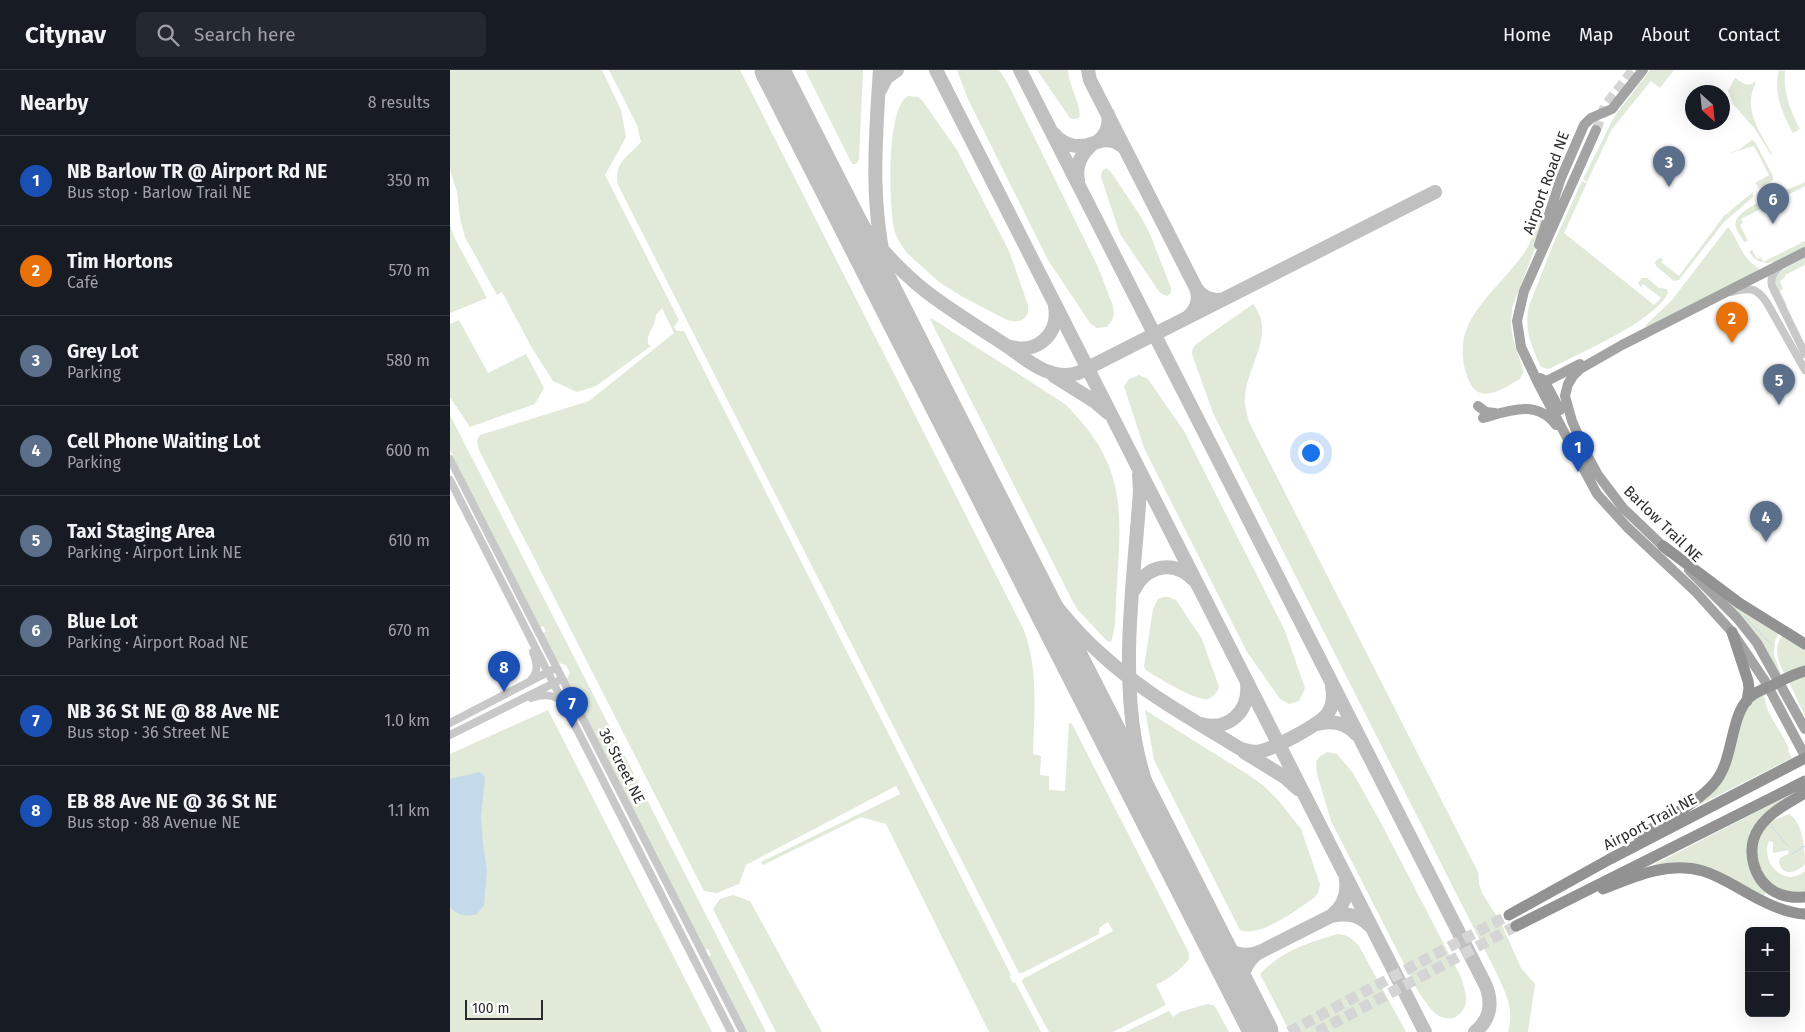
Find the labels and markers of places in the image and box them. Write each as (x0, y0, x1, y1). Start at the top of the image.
pin: 3 (1653, 146, 1685, 187)
pin: 6 (1757, 183, 1789, 224)
pin: 2 (1716, 302, 1748, 343)
pin: 5 (1763, 364, 1795, 405)
pin: 1 (1562, 431, 1594, 472)
pin: 4 (1750, 501, 1782, 542)
pin: 8 (488, 651, 520, 692)
pin: 7 (556, 687, 588, 728)

